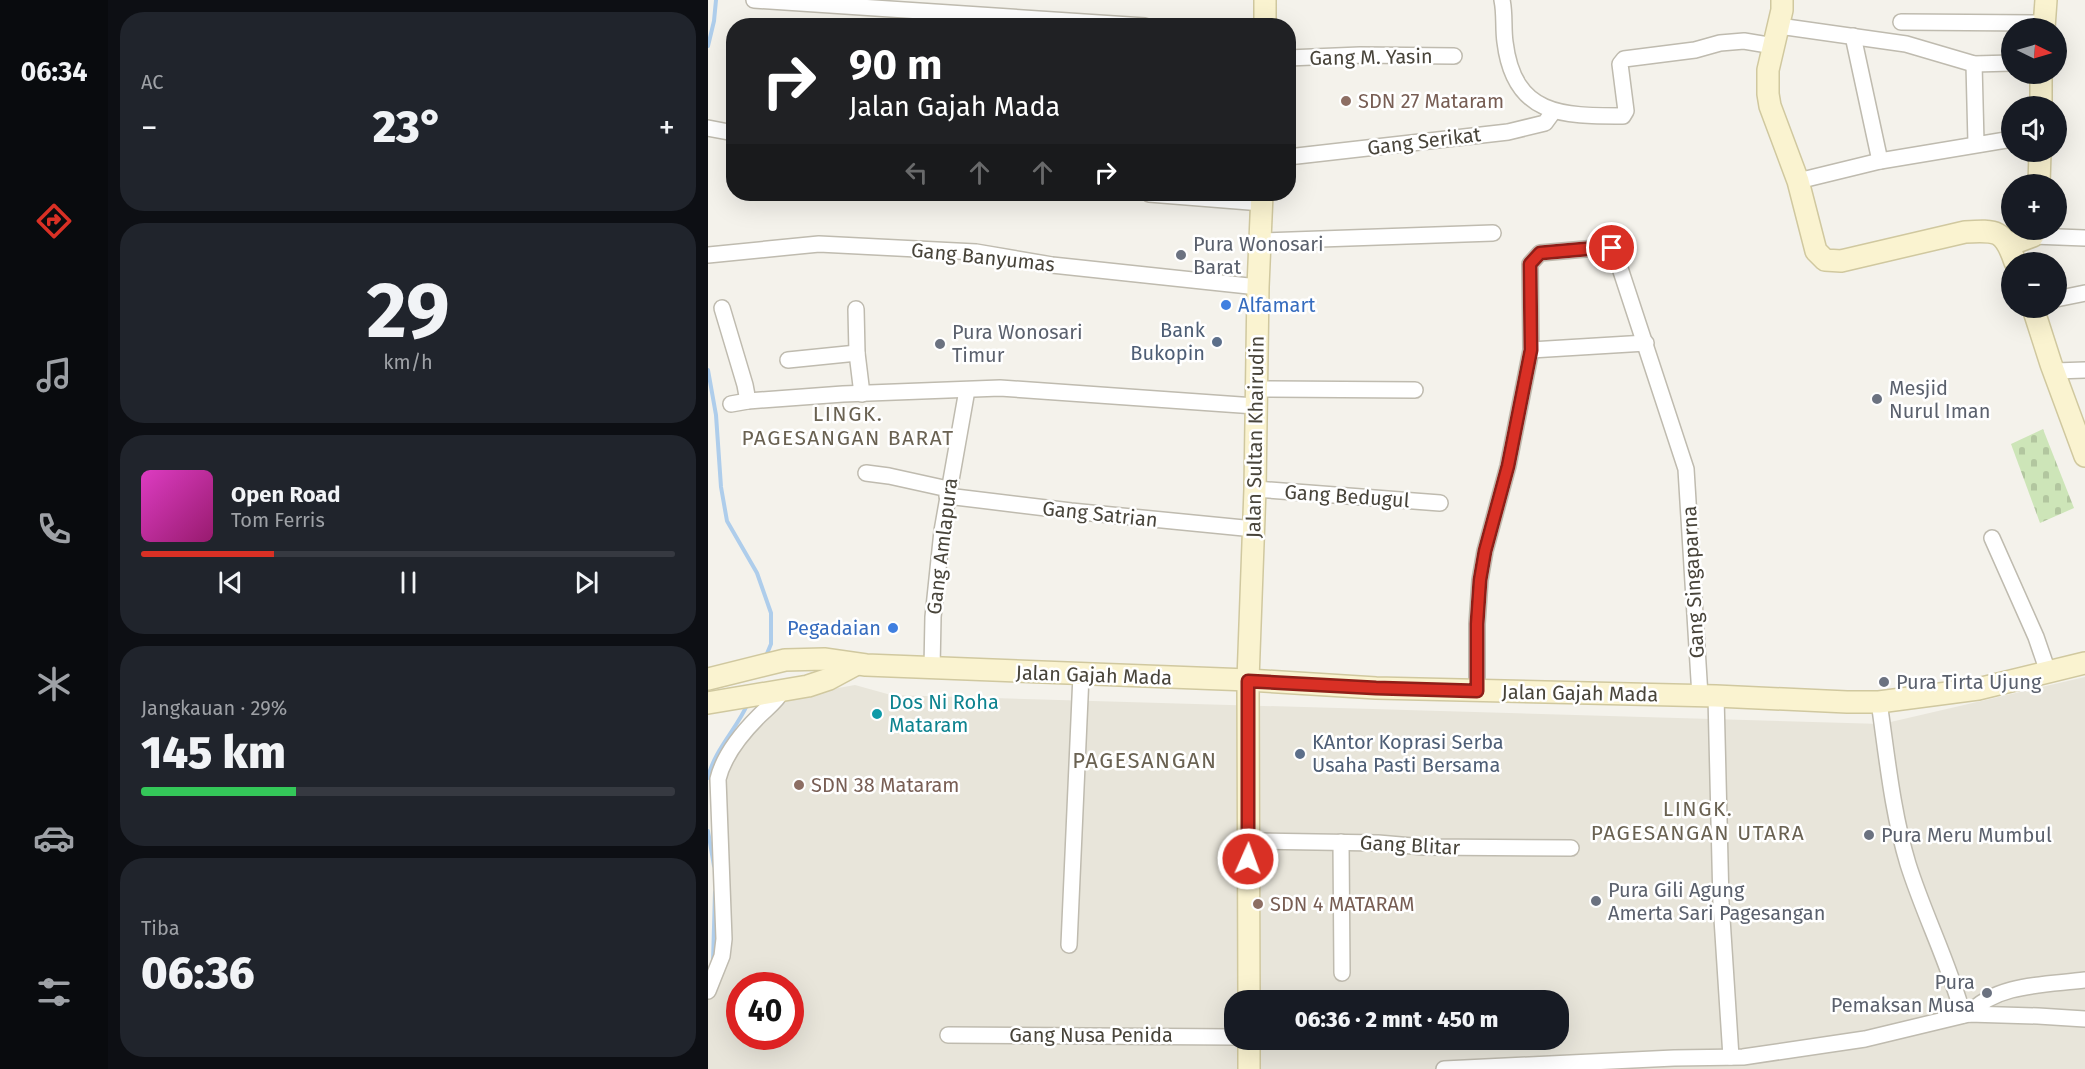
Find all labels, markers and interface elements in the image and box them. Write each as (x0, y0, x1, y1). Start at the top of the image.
north arrow (2001, 18, 2067, 84)
map controls (2001, 18, 2067, 318)
text: 90 m (849, 40, 943, 90)
icon: right (750, 42, 828, 120)
street label: Gang M. Yasin (1309, 44, 1433, 70)
text: 06:34 (20, 56, 88, 88)
text: AC (141, 70, 163, 94)
place label: SDN 27 Mataram (1358, 89, 1504, 113)
text: Jalan Gajah Mada (849, 91, 1060, 123)
marker: SDN 27 Mataram (1339, 94, 1353, 108)
button: sound (2001, 96, 2067, 162)
text: 23° (373, 100, 443, 154)
text: − (141, 108, 158, 148)
text: + (659, 108, 675, 148)
street label: Gang Serikat (1366, 122, 1483, 160)
icon: left (900, 156, 933, 189)
icon: ahead (963, 156, 996, 189)
icon: ahead (1026, 156, 1059, 189)
icon: right (1089, 156, 1122, 189)
button: + (2001, 174, 2067, 240)
icon: directions (33, 200, 75, 242)
pin (1586, 222, 1637, 273)
icon: arrive (1595, 231, 1628, 264)
place label: Pura Wonosari Barat (1193, 232, 1324, 279)
street label: Gang Banyumas (910, 238, 1056, 276)
marker: Pura Wonosari Barat (1174, 248, 1188, 262)
button: − (2001, 252, 2067, 318)
text: 29 (366, 264, 450, 358)
place label: Alfamart (1238, 293, 1316, 317)
marker: Alfamart (1219, 298, 1233, 312)
place label: Bank Bukopin (1130, 318, 1206, 365)
place label: Pura Wonosari Timur (952, 320, 1083, 367)
marker: Bank Bukopin (1210, 335, 1224, 349)
street label: Jalan Sultan Khairudin (1241, 336, 1269, 538)
marker: Pura Wonosari Timur (933, 337, 947, 351)
text: km/h (383, 350, 433, 374)
icon: music (33, 354, 75, 396)
place label: Mesjid Nurul Iman (1889, 376, 1990, 423)
marker: Mesjid Nurul Iman (1870, 392, 1884, 406)
district label: LINGK. PAGESANGAN BARAT (741, 401, 955, 451)
street label: Gang Amlapura (922, 476, 962, 616)
street label: Gang Bedugul (1284, 480, 1410, 512)
text: Open Road (231, 481, 341, 508)
street label: Gang Satrian (1041, 496, 1159, 532)
street label: Gang Singaparna (1677, 505, 1709, 659)
icon: phone (33, 508, 75, 550)
text: Tom Ferris (231, 508, 325, 532)
icon: previous (214, 566, 247, 599)
icon: pause (392, 566, 425, 599)
icon: next (570, 566, 603, 599)
place label: Pegadaian (787, 616, 881, 640)
marker: Pegadaian (886, 621, 900, 635)
street label: Jalan Gajah Mada (1015, 660, 1173, 690)
icon: climate (33, 663, 75, 705)
place label: Pura Tirta Ujung (1896, 670, 2042, 694)
marker: Pura Tirta Ujung (1877, 675, 1891, 689)
street label: Jalan Gajah Mada (1502, 680, 1658, 706)
place label: Dos Ni Roha Mataram (889, 690, 999, 737)
text: Jangkauan · 29% (141, 696, 287, 720)
marker: Dos Ni Roha Mataram (870, 707, 884, 721)
text: 145 km (141, 726, 286, 780)
place label: KAntor Koprasi Serba Usaha Pasti Bersama (1312, 730, 1504, 777)
district label: PAGESANGAN (1072, 747, 1218, 774)
marker: KAntor Koprasi Serba Usaha Pasti Bersama (1293, 747, 1307, 761)
place label: SDN 38 Mataram (811, 773, 959, 797)
marker: SDN 38 Mataram (792, 778, 806, 792)
district label: LINGK. PAGESANGAN UTARA (1591, 796, 1805, 846)
icon: car (33, 817, 75, 859)
place label: Pura Meru Mumbul (1881, 823, 2052, 847)
position arrow (1216, 827, 1280, 891)
marker: Pura Meru Mumbul (1862, 828, 1876, 842)
street label: Gang Blitar (1359, 830, 1461, 860)
place label: Pura Gili Agung Amerta Sari Pagesangan (1608, 878, 1825, 925)
place label: SDN 4 MATARAM (1270, 892, 1415, 916)
marker: Pura Gili Agung Amerta Sari Pagesangan (1589, 894, 1603, 908)
marker: SDN 4 MATARAM (1251, 897, 1265, 911)
text: Tiba (141, 916, 180, 940)
text: 06:36 (141, 946, 255, 1000)
place label: Pura Pemaksan Musa (1831, 970, 1975, 1017)
icon: filters (33, 971, 75, 1013)
speed limit sign: 40 (726, 972, 804, 1050)
marker: Pura Pemaksan Musa (1980, 986, 1994, 1000)
text: 06:36 · 2 mnt · 450 m (1295, 1006, 1498, 1033)
street label: Gang Nusa Penida (1009, 1023, 1173, 1047)

